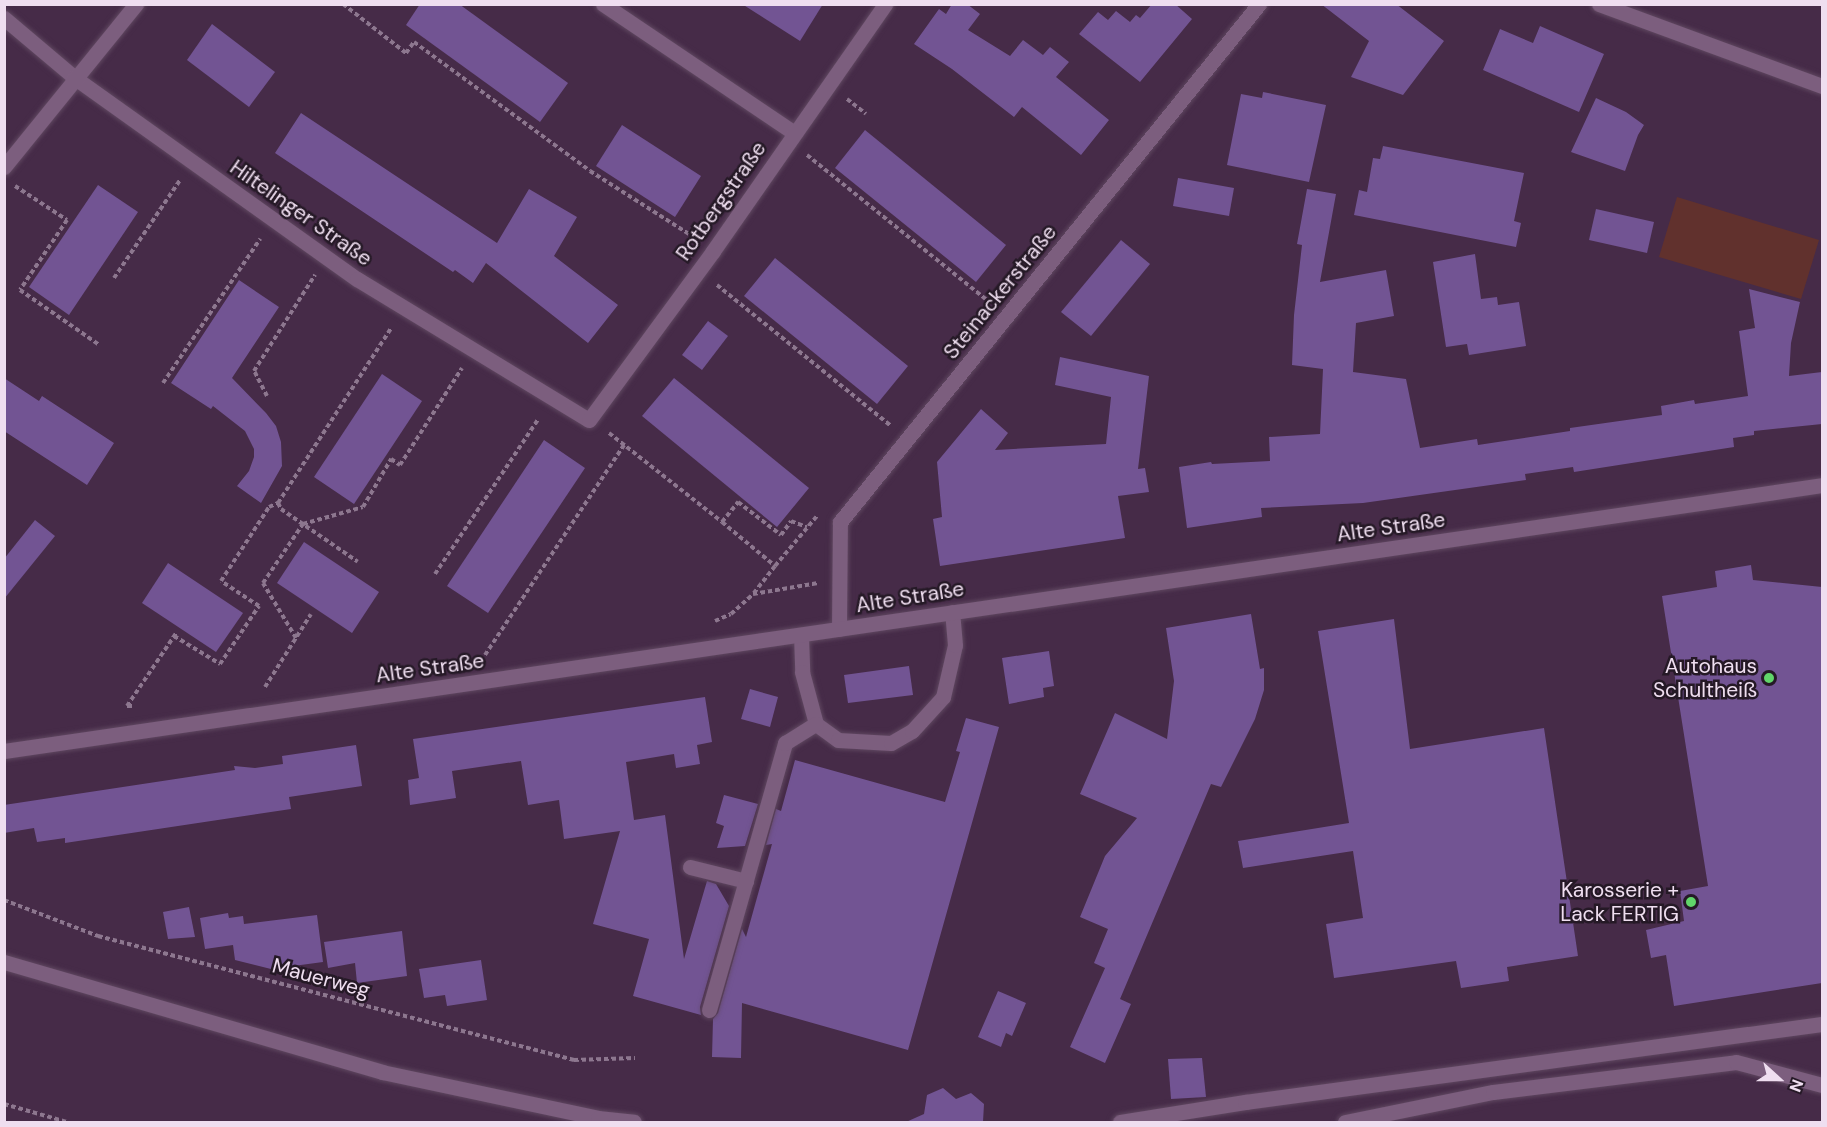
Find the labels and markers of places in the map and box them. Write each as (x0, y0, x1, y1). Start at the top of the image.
place label: Autohaus Schultheiß (1653, 653, 1757, 703)
marker: Autohaus Schultheiß (1762, 671, 1776, 685)
place label: Karosserie + Lack FERTIG (1560, 877, 1679, 927)
marker: Karosserie + Lack FERTIG (1684, 895, 1698, 909)

